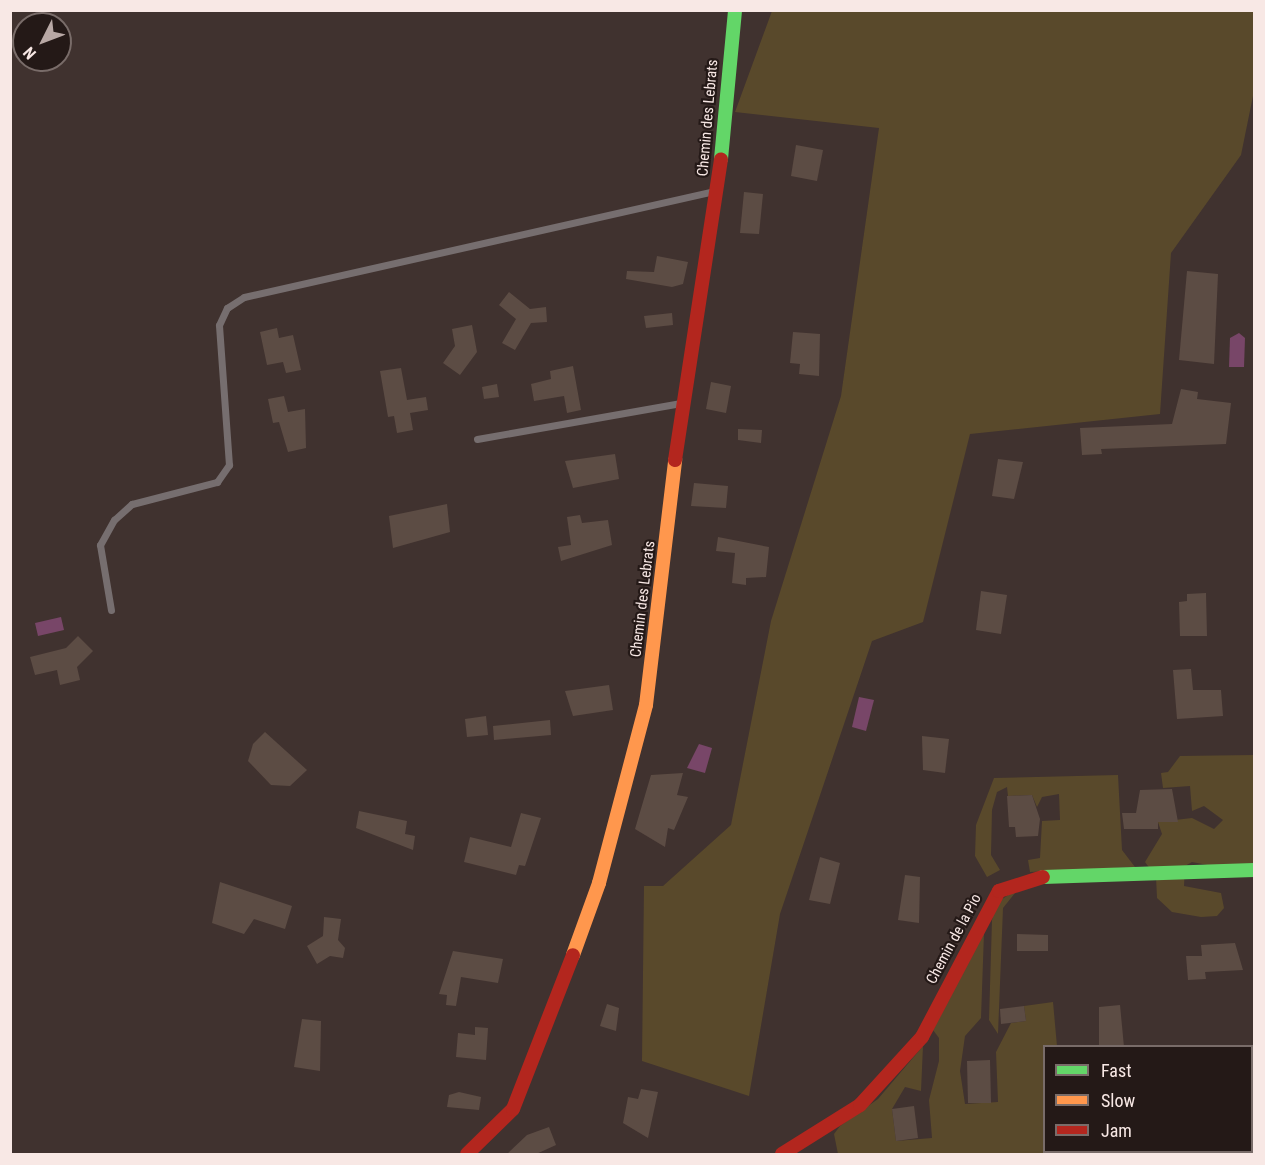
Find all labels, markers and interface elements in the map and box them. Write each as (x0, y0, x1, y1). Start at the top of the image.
north arrow (12, 12, 72, 72)
text: N (19, 43, 40, 63)
street label: Chemin des Lebrats (694, 59, 722, 177)
street label: Chemin des Lebrats (627, 540, 659, 658)
street label: Chemin de la Pio (923, 891, 985, 987)
legend (1043, 1045, 1253, 1153)
text: Fast (1101, 1060, 1132, 1081)
text: Slow (1101, 1090, 1135, 1111)
text: Jam (1101, 1120, 1132, 1141)

